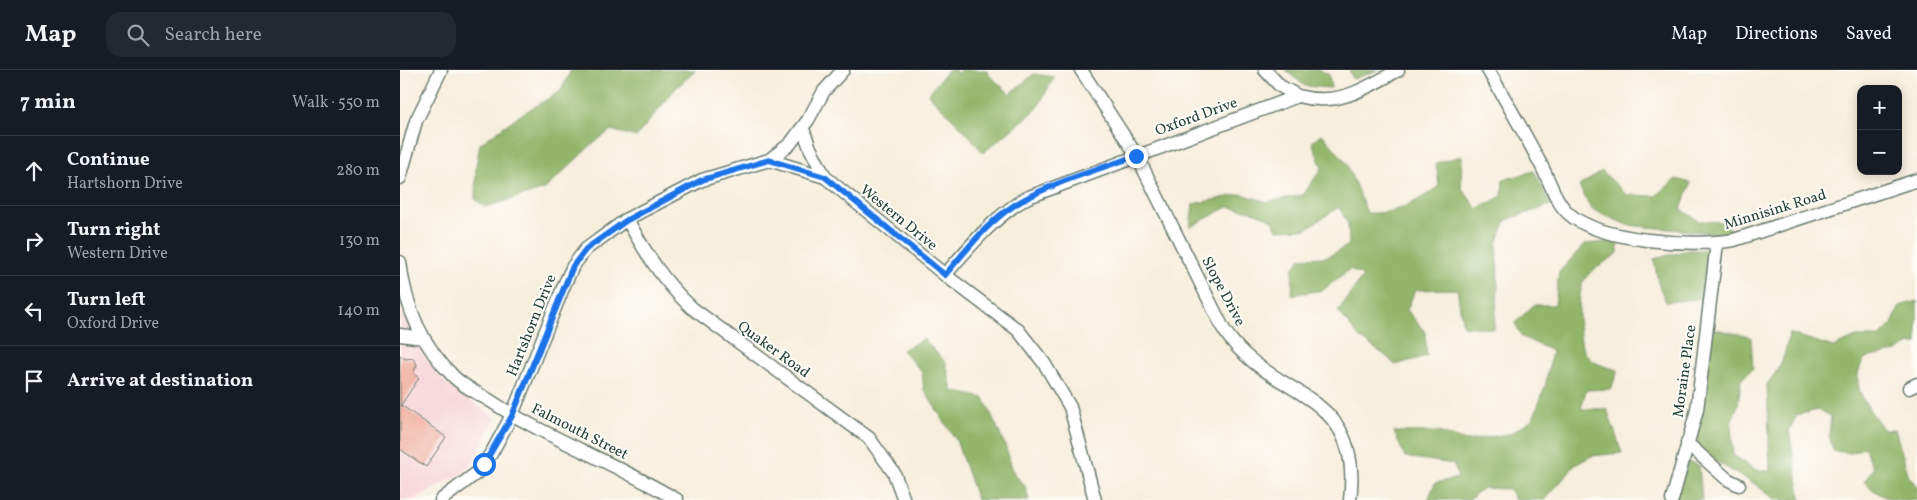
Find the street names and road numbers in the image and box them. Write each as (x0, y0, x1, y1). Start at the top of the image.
street label: Oxford Drive (1152, 93, 1241, 142)
street label: Western Drive (855, 180, 941, 256)
street label: Minnisink Road (1722, 185, 1829, 236)
street label: Slope Drive (1196, 253, 1250, 330)
street label: Hartshorn Drive (502, 271, 562, 380)
street label: Quaker Road (733, 317, 814, 384)
street label: Moraine Place (1669, 323, 1702, 419)
street label: Falmouth Street (527, 399, 631, 466)

